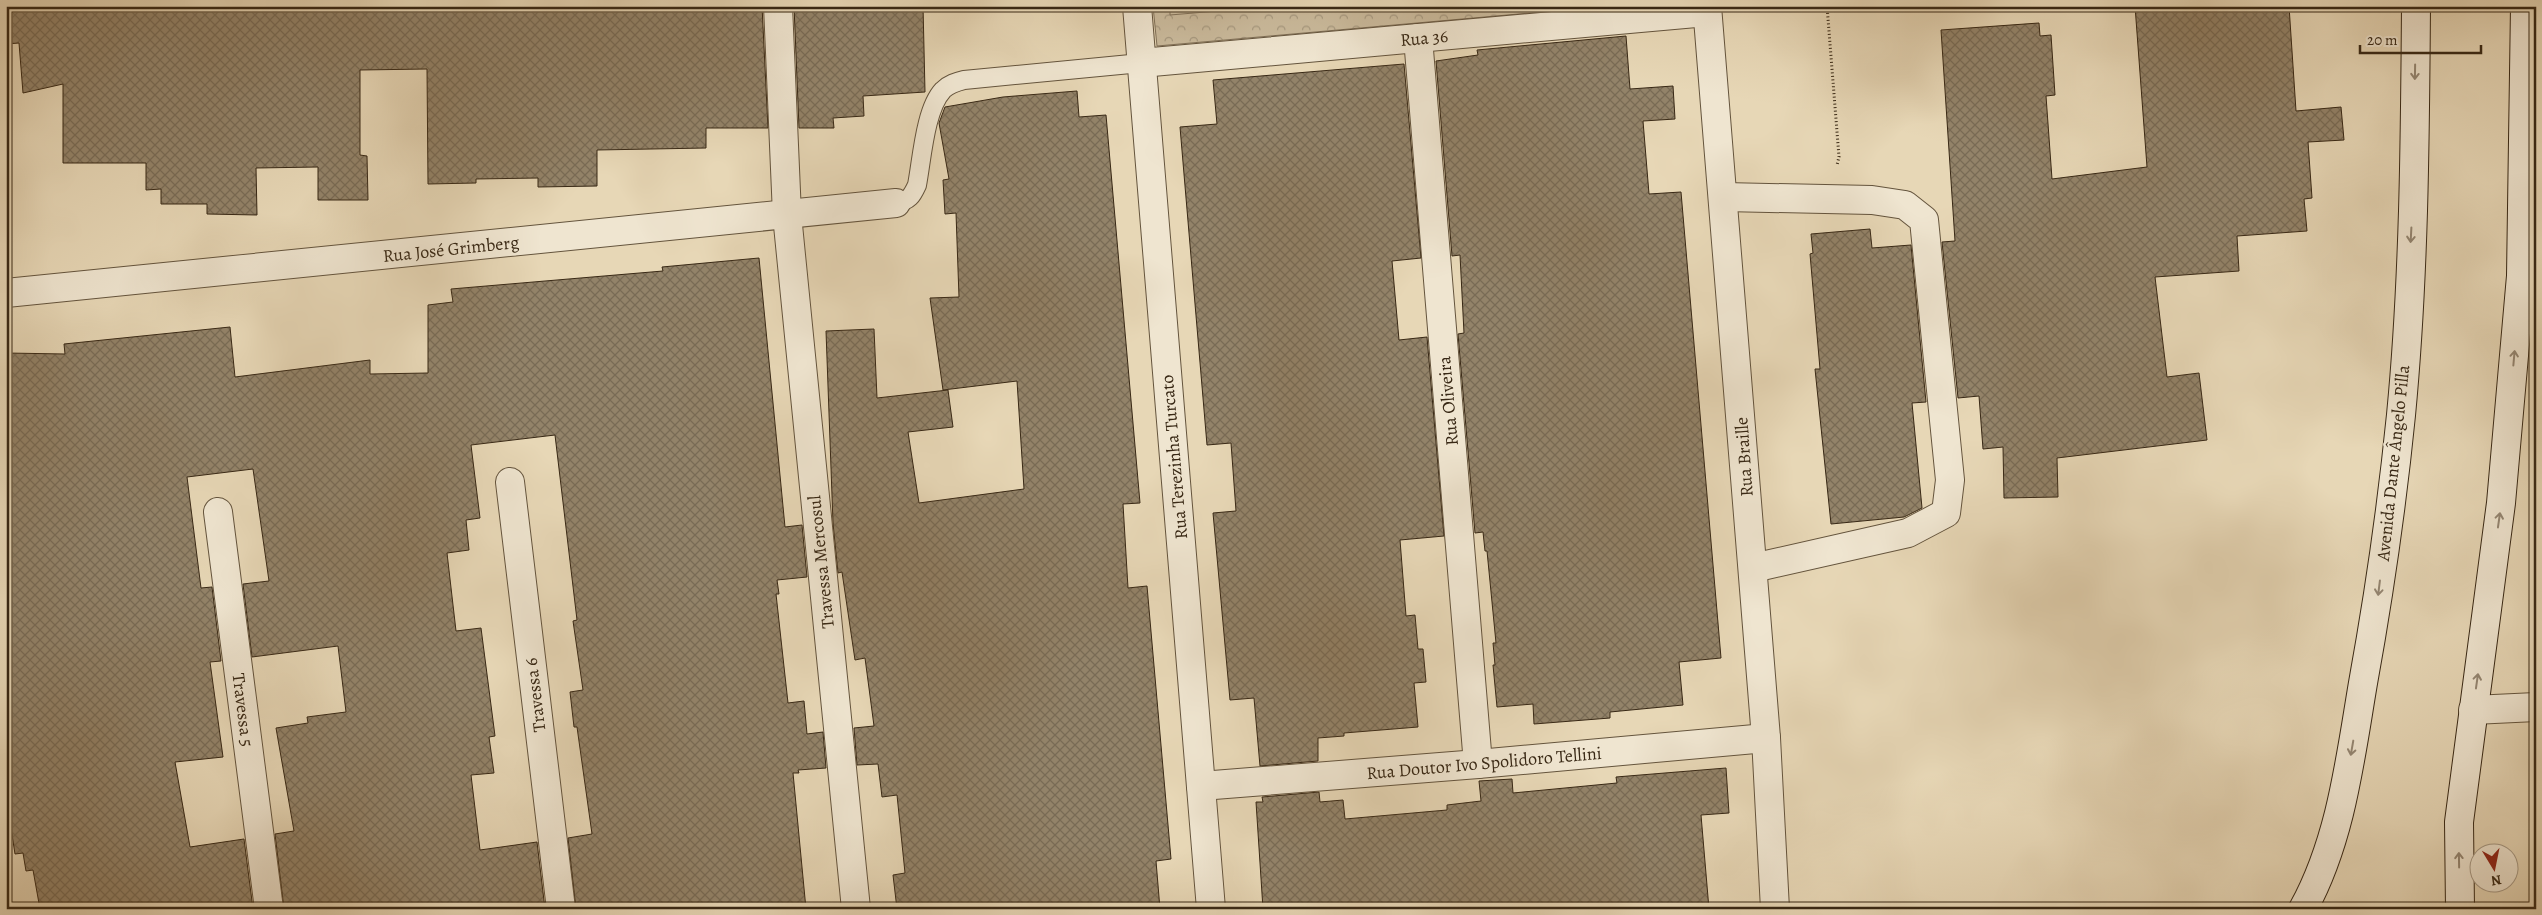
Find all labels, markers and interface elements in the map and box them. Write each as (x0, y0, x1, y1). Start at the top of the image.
scale bar (2360, 22, 2481, 54)
street label: Rua 36 (1399, 24, 1449, 52)
text: 20 m (2367, 30, 2398, 50)
one-way arrow (2411, 64, 2420, 80)
one-way arrow (2407, 227, 2416, 243)
street label: Rua José Grimberg (382, 230, 520, 268)
one-way arrow (2509, 351, 2519, 367)
street label: Rua Oliveira (1432, 355, 1464, 447)
street label: Avenida Dante Ângelo Pilla (2371, 363, 2415, 563)
street label: Rua Terezinha Turcato (1155, 374, 1193, 540)
street label: Rua Braille (1729, 416, 1759, 498)
street label: Travessa Mercosul (802, 494, 840, 630)
one-way arrow (2494, 513, 2504, 529)
one-way arrow (2374, 580, 2384, 596)
street label: Travessa 6 (519, 657, 551, 733)
street label: Travessa 5 (227, 672, 259, 748)
one-way arrow (2472, 674, 2482, 690)
one-way arrow (2347, 740, 2357, 756)
street label: Rua Doutor Ivo Spolidoro Tellini (1365, 741, 1603, 785)
north arrow (2470, 842, 2520, 892)
one-way arrow (2454, 852, 2464, 868)
text: N (2489, 870, 2503, 891)

